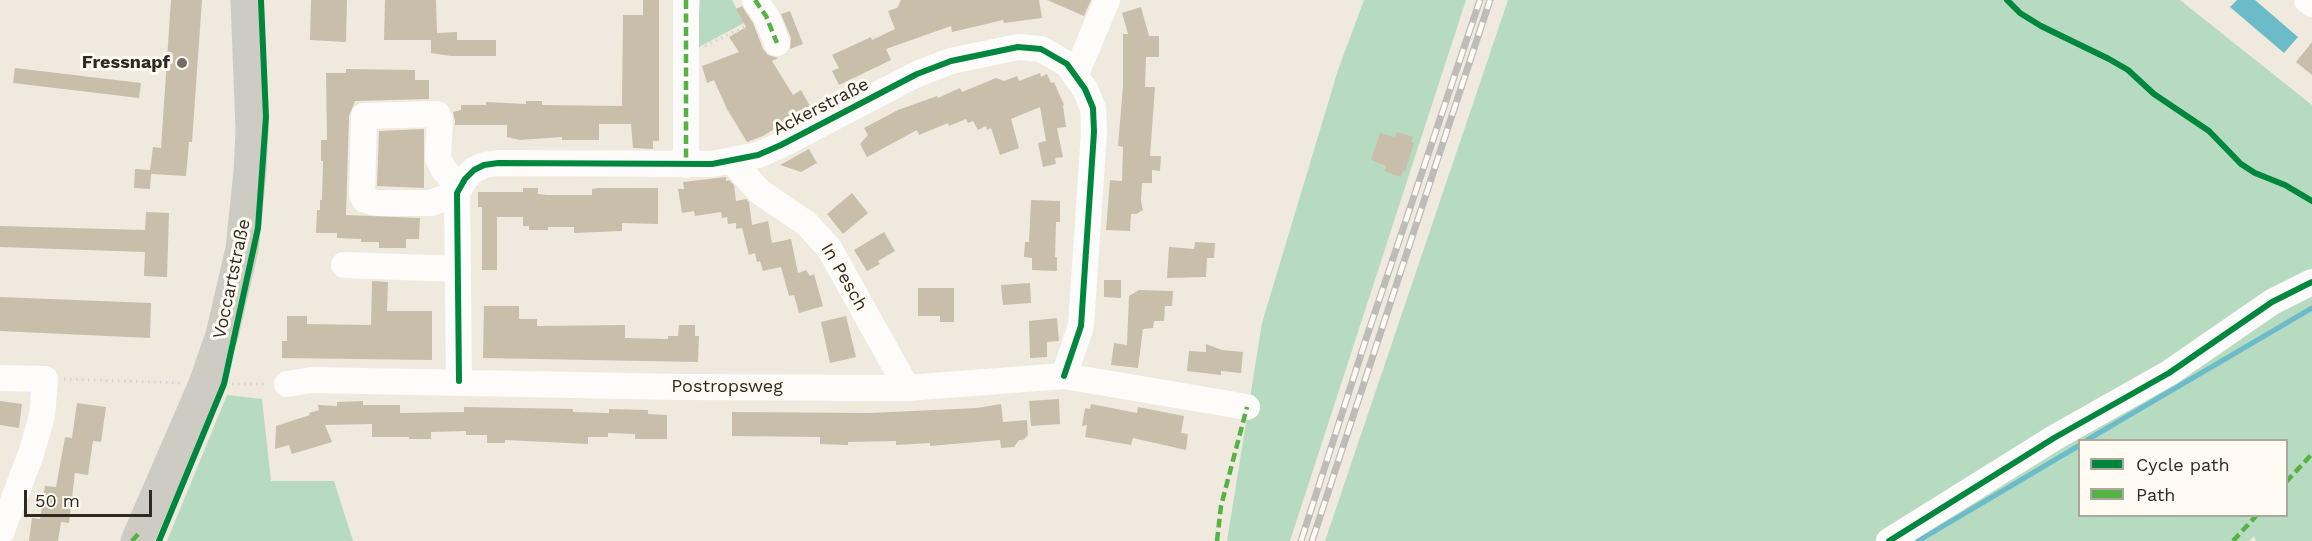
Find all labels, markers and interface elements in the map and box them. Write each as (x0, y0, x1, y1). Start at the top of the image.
place label: Fressnapf (82, 52, 170, 74)
marker: Fressnapf (175, 56, 189, 70)
street label: Ackerstraße (769, 74, 873, 140)
street label: Voccartstraße (209, 217, 255, 341)
street label: In Pesch (816, 239, 872, 315)
street label: Postropsweg (671, 376, 783, 398)
legend (2078, 439, 2288, 517)
text: Cycle path (2136, 454, 2230, 475)
scale bar (27, 478, 154, 516)
text: Path (2136, 484, 2176, 505)
text: 50 m (35, 490, 80, 511)

